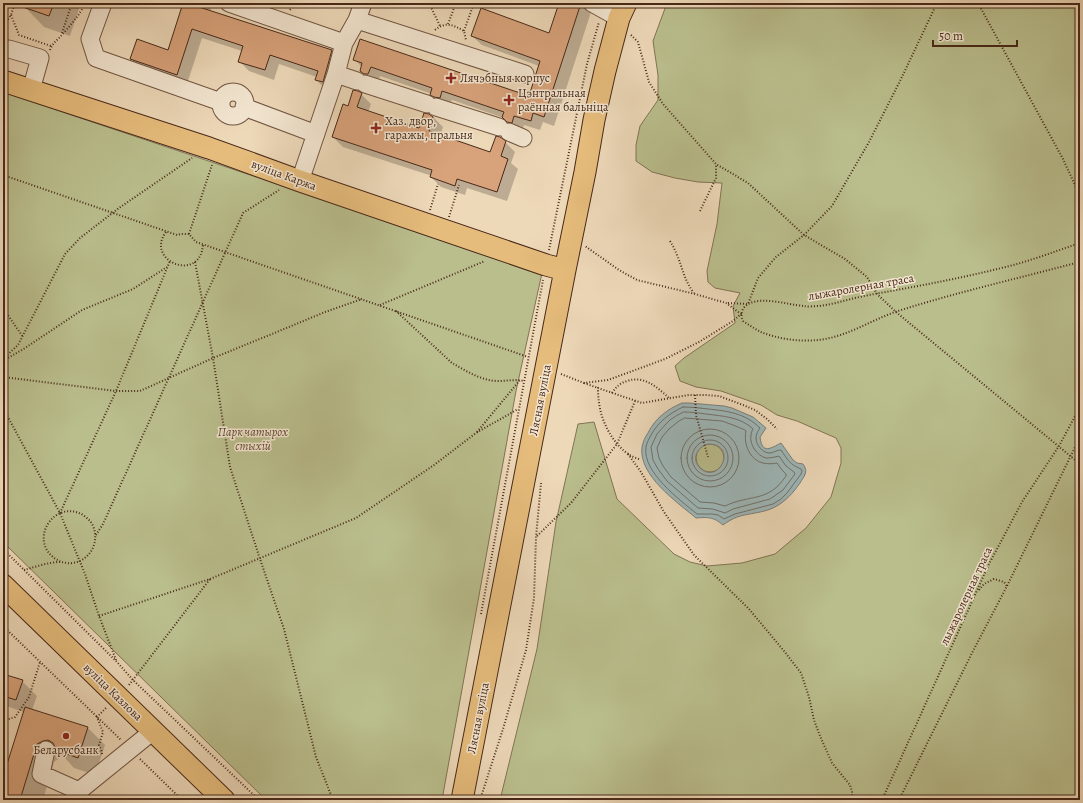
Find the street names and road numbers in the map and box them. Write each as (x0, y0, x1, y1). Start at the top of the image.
street label: вуліца Каржа (249, 156, 319, 194)
street label: лыжаролерная траса (807, 270, 915, 304)
street label: Лясная вуліца (525, 363, 555, 437)
street label: лыжаролерная траса (936, 544, 996, 648)
street label: вуліца Казлова (80, 660, 146, 725)
street label: Лясная вуліца (463, 681, 493, 755)

